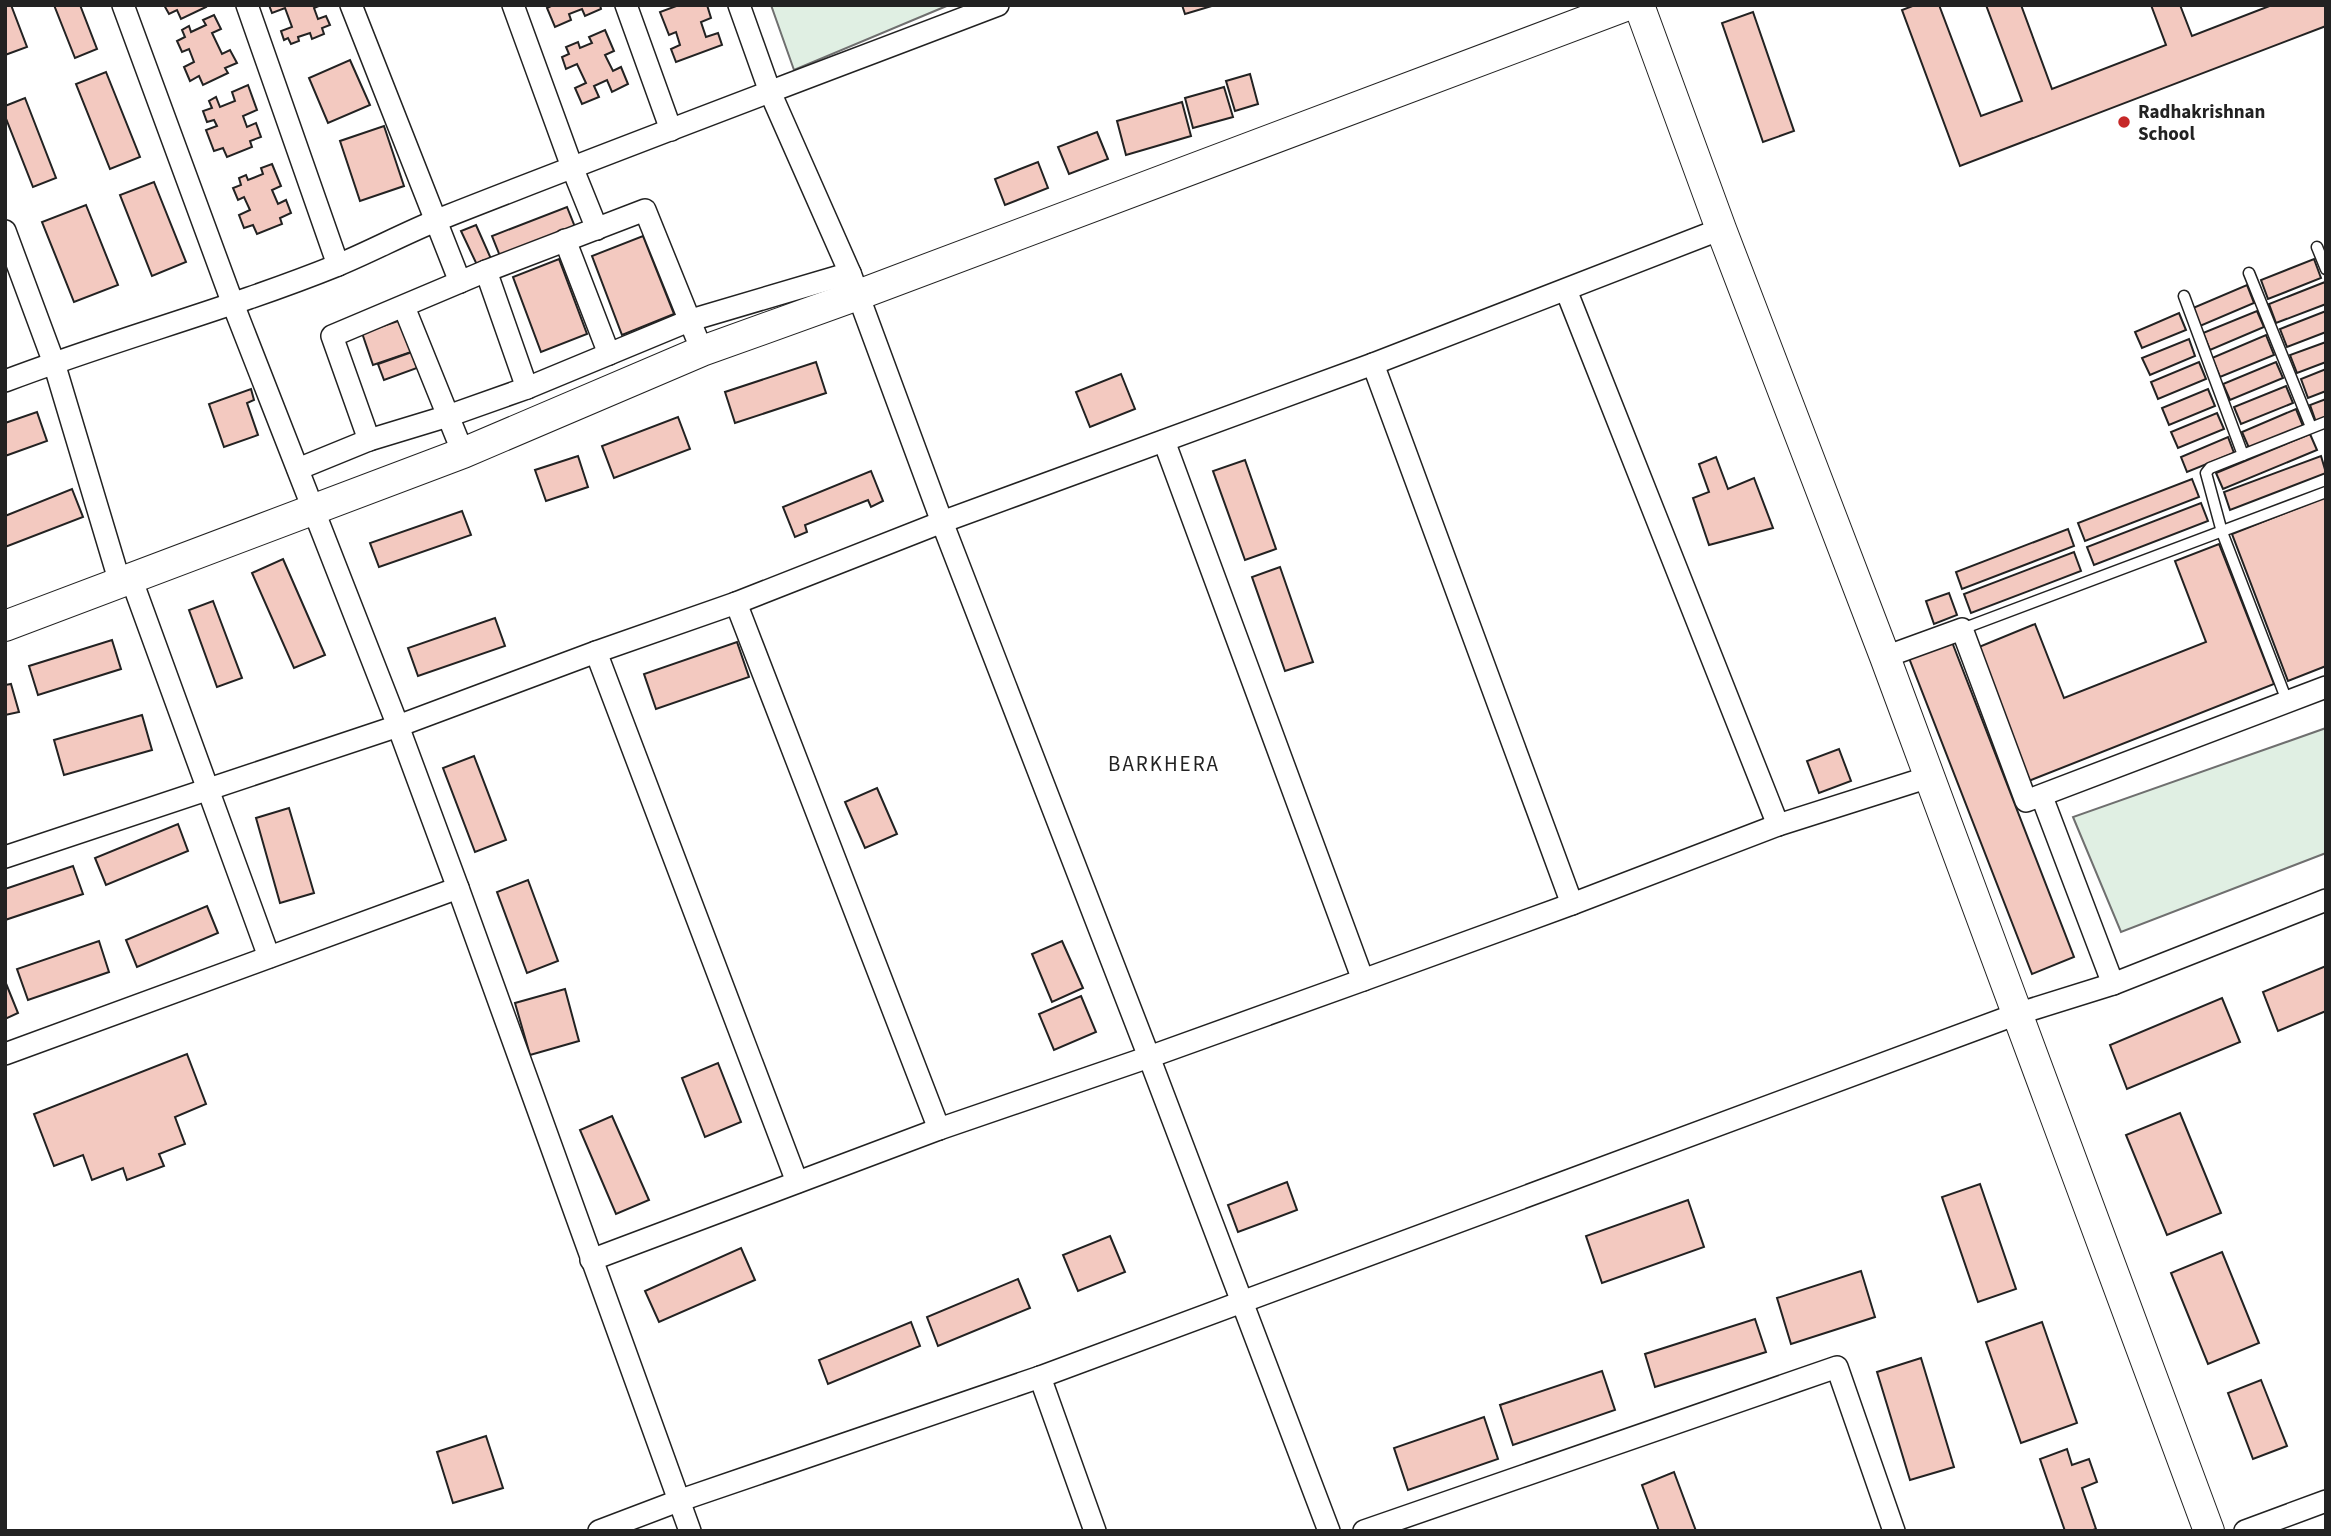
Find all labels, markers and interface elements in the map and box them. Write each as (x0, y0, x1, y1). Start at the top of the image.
place label: Radhakrishnan School (2138, 99, 2266, 148)
marker: Radhakrishnan School (2116, 114, 2132, 130)
district label: BARKHERA (1108, 749, 1220, 779)

